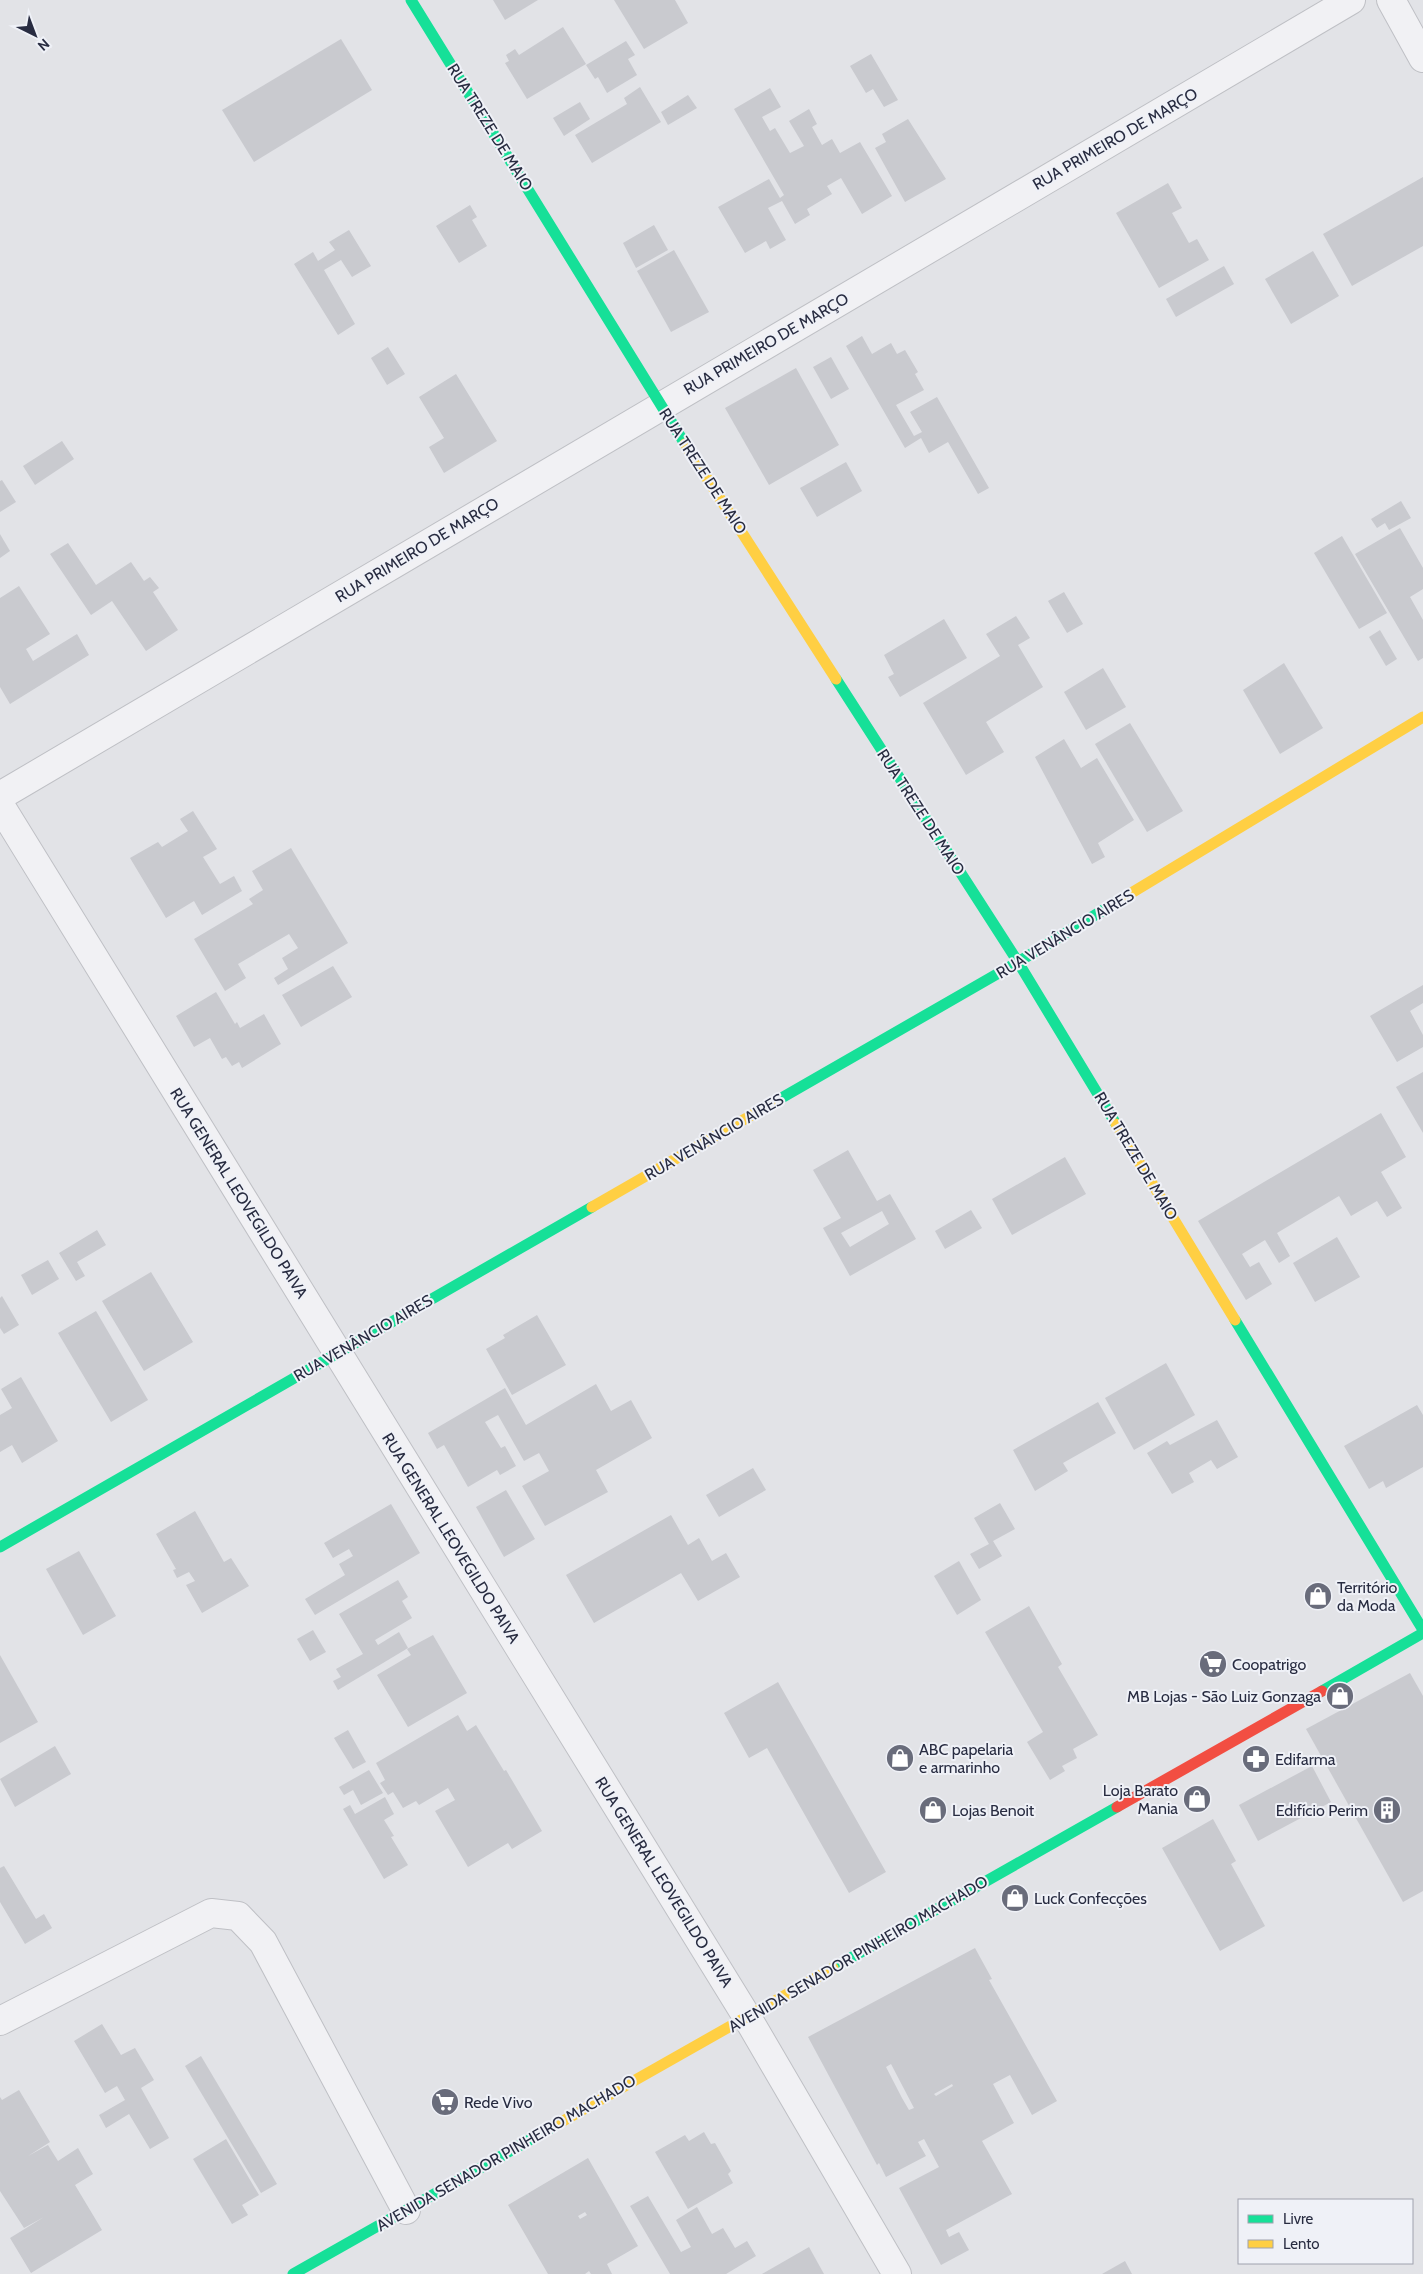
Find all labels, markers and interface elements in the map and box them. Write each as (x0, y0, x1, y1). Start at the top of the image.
north arrow (10, 10, 60, 60)
text: N (34, 35, 53, 55)
street label: RUA TREZE DE MAIO (443, 60, 537, 194)
street label: RUA PRIMEIRO DE MARÇO (1029, 84, 1201, 194)
street label: RUA PRIMEIRO DE MARÇO (680, 289, 852, 399)
street label: RUA TREZE DE MAIO (655, 405, 751, 537)
street label: RUA PRIMEIRO DE MARÇO (332, 494, 502, 606)
street label: RUA TREZE DE MAIO (873, 746, 969, 878)
street label: RUA VENÂNCIO AIRES (993, 885, 1137, 983)
street label: RUA GENERAL LEOVEGILDO PAIVA (166, 1084, 312, 1302)
street label: RUA VENÂNCIO AIRES (641, 1089, 787, 1185)
street label: RUA TREZE DE MAIO (1090, 1089, 1182, 1223)
street label: RUA VENÂNCIO AIRES (290, 1290, 436, 1386)
street label: RUA GENERAL LEOVEGILDO PAIVA (378, 1429, 524, 1647)
place label: Território da Moda (1337, 1578, 1398, 1615)
shop icon: Território da Moda (1303, 1581, 1333, 1611)
supermarket icon: Coopatrigo (1198, 1649, 1228, 1679)
place label: Coopatrigo (1232, 1655, 1306, 1674)
shop icon: MB Lojas - São Luiz Gonzaga (1325, 1681, 1355, 1711)
place label: MB Lojas - São Luiz Gonzaga (1127, 1687, 1321, 1706)
place label: ABC papelaria e armarinho (919, 1740, 1013, 1777)
shop icon: ABC papelaria e armarinho (885, 1743, 915, 1773)
pharmacy icon: Edifarma (1241, 1744, 1271, 1774)
place label: Edifarma (1275, 1750, 1336, 1769)
street label: RUA GENERAL LEOVEGILDO PAIVA (591, 1773, 737, 1991)
place label: Loja Barato Mania (1103, 1781, 1178, 1818)
shop icon: Loja Barato Mania (1182, 1784, 1212, 1814)
shop icon: Lojas Benoit (918, 1795, 948, 1825)
building icon: Edifício Perim (1372, 1795, 1402, 1825)
place label: Lojas Benoit (952, 1801, 1035, 1820)
place label: Edifício Perim (1276, 1801, 1368, 1820)
street label: AVENIDA SENADOR PINHEIRO MACHADO (725, 1872, 991, 2036)
shop icon: Luck Confecções (1000, 1883, 1030, 1913)
place label: Luck Confecções (1034, 1889, 1147, 1908)
street label: AVENIDA SENADOR PINHEIRO MACHADO (373, 2071, 639, 2235)
supermarket icon: Rede Vivo (430, 2087, 460, 2117)
place label: Rede Vivo (464, 2093, 533, 2112)
legend (1238, 2199, 1413, 2264)
text: Livre (1283, 2210, 1314, 2228)
text: Lento (1283, 2235, 1320, 2253)

